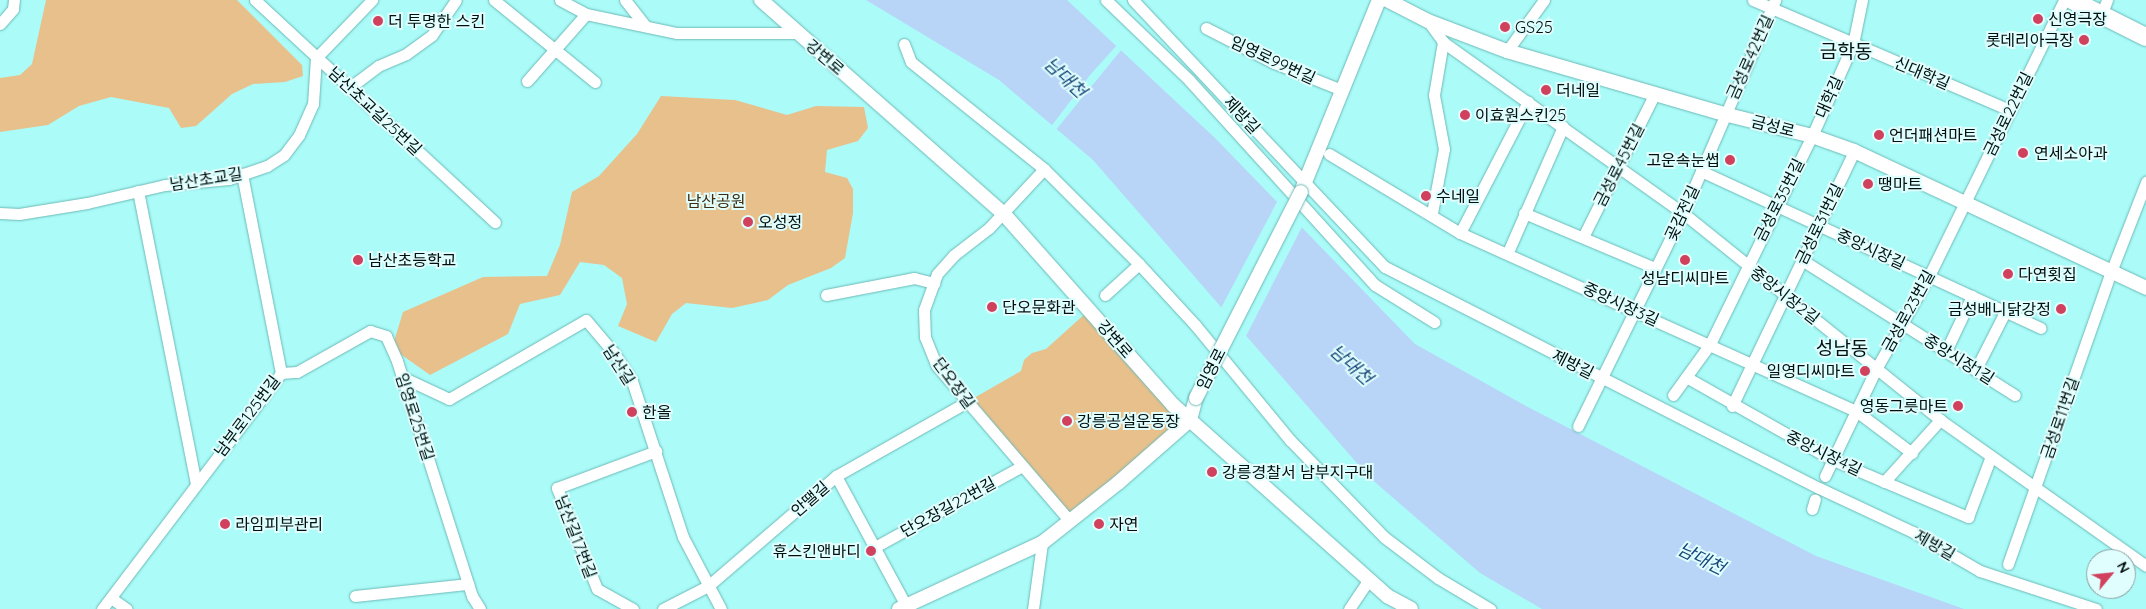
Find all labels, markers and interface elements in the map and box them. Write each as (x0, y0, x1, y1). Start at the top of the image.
place label: 신영극장 (2048, 9, 2107, 29)
place label: 더 투명한 스킨 (388, 11, 485, 31)
street label: 금성로42번길 (1723, 12, 1777, 102)
marker: 신영극장 (2032, 13, 2044, 25)
marker: 더 투명한 스킨 (372, 15, 384, 27)
place label: GS25 (1515, 17, 1553, 37)
marker: GS25 (1499, 21, 1511, 33)
place label: 롯데리아극장 (1986, 30, 2074, 50)
street label: 임영로99번길 (1227, 32, 1319, 88)
marker: 롯데리아극장 (2078, 34, 2090, 46)
street label: 강변로 (802, 35, 848, 79)
district label: 금학동 (1820, 41, 1872, 63)
water label: 남대천 (1039, 53, 1091, 103)
street label: 신대학길 (1891, 53, 1953, 93)
street label: 남산초교길25번길 (324, 63, 426, 159)
street label: 금성로22번길 (1979, 69, 2037, 159)
street label: 대학길 (1811, 73, 1847, 121)
place label: 더네일 (1556, 80, 1600, 100)
marker: 더네일 (1540, 84, 1552, 96)
street label: 제방길 (1220, 92, 1264, 138)
place label: 이효원스킨25 (1475, 105, 1566, 125)
marker: 이효원스킨25 (1459, 109, 1471, 121)
street label: 금성로 (1749, 111, 1797, 141)
street label: 금성로45번길 (1590, 120, 1648, 210)
place label: 언더패션마트 (1889, 125, 1977, 145)
marker: 언더패션마트 (1873, 129, 1885, 141)
place label: 연세소아과 (2034, 143, 2108, 163)
marker: 연세소아과 (2016, 146, 2030, 160)
place label: 고운속눈썹 (1646, 150, 1720, 170)
marker: 고운속눈썹 (1724, 154, 1736, 166)
street label: 금성로35번길 (1750, 155, 1808, 245)
street label: 남산초교길 (168, 164, 244, 194)
place label: 땡마트 (1878, 174, 1922, 194)
marker: 땡마트 (1862, 178, 1874, 190)
street label: 금성로31번길 (1791, 180, 1847, 268)
street label: 곶감전길 (1661, 182, 1703, 244)
place label: 수네일 (1436, 186, 1480, 206)
marker: 수네일 (1420, 190, 1432, 202)
park label: 남산공원 (687, 191, 745, 211)
place label: 오성정 (758, 212, 802, 232)
marker: 오성정 (742, 216, 754, 228)
street label: 중앙시장길 (1834, 225, 1908, 273)
place label: 남산초등학교 (368, 250, 456, 270)
marker: 남산초등학교 (352, 254, 364, 266)
marker: 성남디씨마트 (1679, 254, 1691, 266)
street label: 중앙시장2길 (1747, 262, 1823, 328)
place label: 다연횟집 (2018, 264, 2077, 284)
street label: 금성로23번길 (1878, 267, 1938, 355)
place label: 성남디씨마트 (1641, 268, 1729, 288)
marker: 다연횟집 (2002, 268, 2014, 280)
street label: 중앙시장3길 (1580, 278, 1662, 330)
place label: 단오문화관 (1002, 297, 1076, 317)
place label: 금성배니닭강정 (1948, 299, 2051, 319)
marker: 단오문화관 (986, 301, 998, 313)
marker: 금성배니닭강정 (2055, 303, 2067, 315)
street label: 강변로 (1093, 316, 1137, 362)
street label: 중앙시장1길 (1920, 330, 1998, 388)
district label: 성남동 (1816, 338, 1868, 360)
water label: 남대천 (1325, 340, 1377, 390)
street label: 남산길 (599, 341, 639, 389)
street label: 임영로 (1192, 345, 1230, 393)
street label: 제방길 (1549, 345, 1597, 383)
street label: 단오장길 (929, 354, 979, 412)
place label: 일영디씨마트 (1767, 361, 1855, 381)
marker: 일영디씨마트 (1859, 365, 1871, 377)
street label: 남부로125번길 (210, 371, 284, 461)
street label: 임영로25번길 (392, 371, 438, 463)
street label: 금성로11번길 (2037, 374, 2083, 462)
place label: 영동그릇마트 (1860, 396, 1948, 416)
marker: 영동그릇마트 (1952, 400, 1964, 412)
place label: 한올 (642, 402, 671, 422)
marker: 한올 (626, 406, 638, 418)
place label: 강릉공설운동장 (1077, 411, 1180, 431)
marker: 강릉공설운동장 (1061, 415, 1073, 427)
street label: 중앙시장4길 (1783, 426, 1865, 480)
place label: 강릉경찰서 남부지구대 (1222, 462, 1374, 482)
marker: 강릉경찰서 남부지구대 (1206, 466, 1218, 478)
street label: 단오장길22번길 (897, 473, 999, 541)
street label: 안땔길 (787, 477, 833, 521)
street label: 남산길17번길 (551, 493, 601, 581)
place label: 라임피부관리 (235, 514, 323, 534)
place label: 자연 (1109, 514, 1138, 534)
marker: 라임피부관리 (219, 518, 231, 530)
marker: 자연 (1093, 518, 1105, 530)
street label: 제방길 (1911, 526, 1959, 564)
water label: 남대천 (1674, 538, 1728, 580)
place label: 휴스킨앤바디 (773, 541, 861, 561)
marker: 휴스킨앤바디 (865, 545, 877, 557)
north arrow (2086, 549, 2136, 599)
text: N (2113, 559, 2134, 576)

